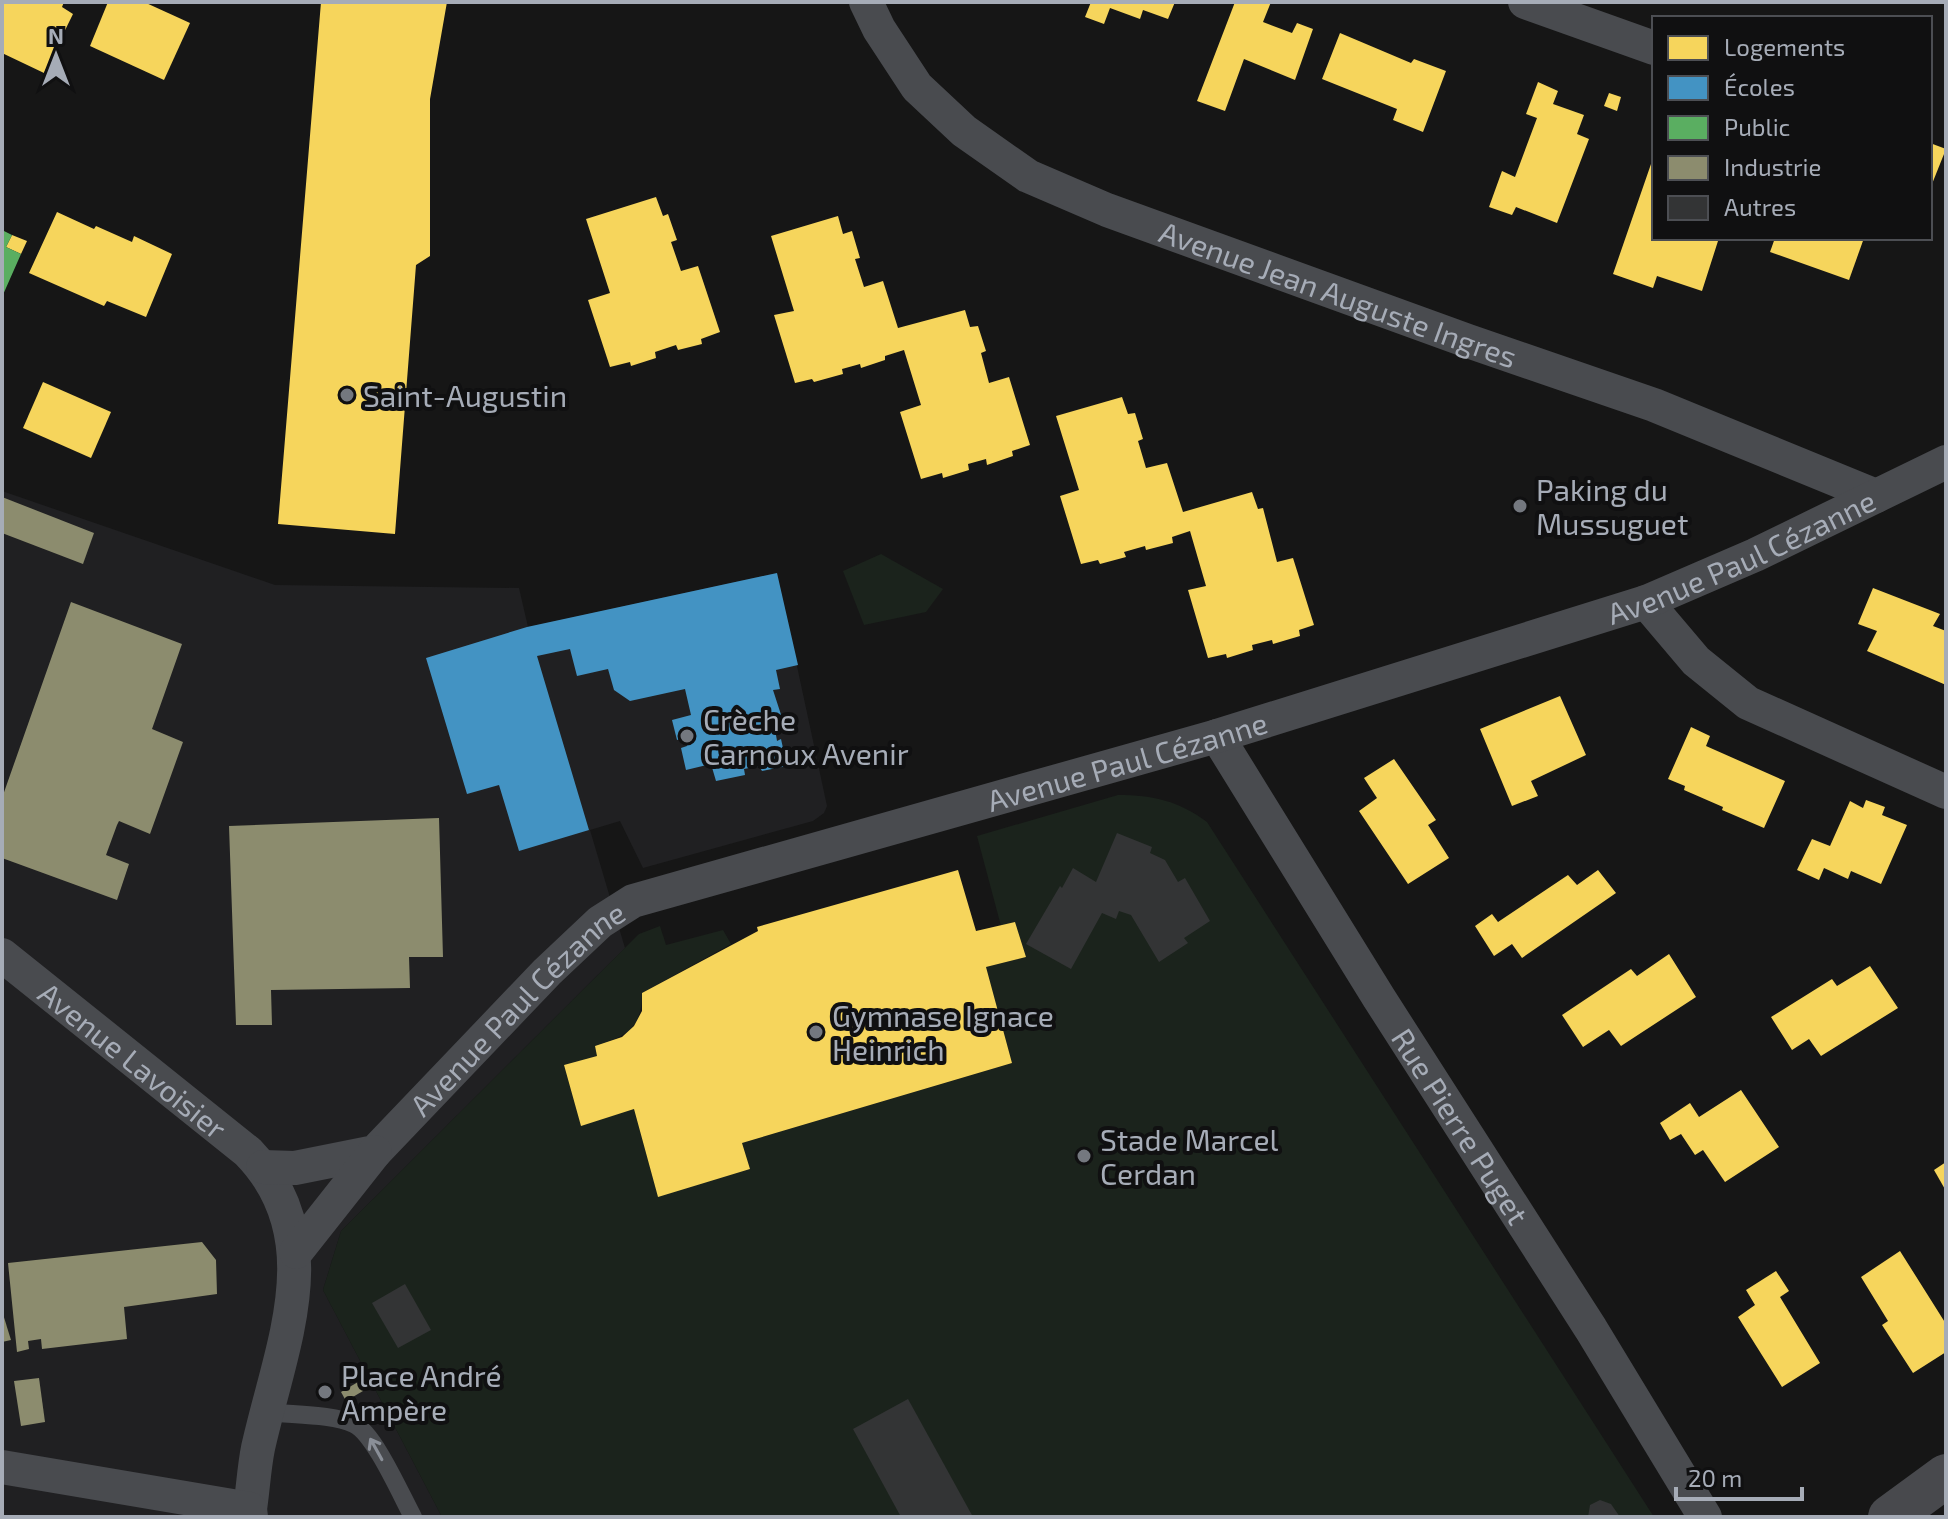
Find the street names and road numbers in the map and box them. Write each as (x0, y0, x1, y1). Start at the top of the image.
street label: Avenue Jean Auguste Ingres (1155, 213, 1522, 374)
street label: Avenue Paul Cézanne (1603, 481, 1881, 631)
street label: Avenue Paul Cézanne (983, 704, 1271, 818)
street label: Avenue Paul Cézanne (402, 893, 631, 1123)
street label: Avenue Lavoisier (32, 974, 234, 1146)
street label: Rue Pierre Puget (1385, 1021, 1537, 1231)

